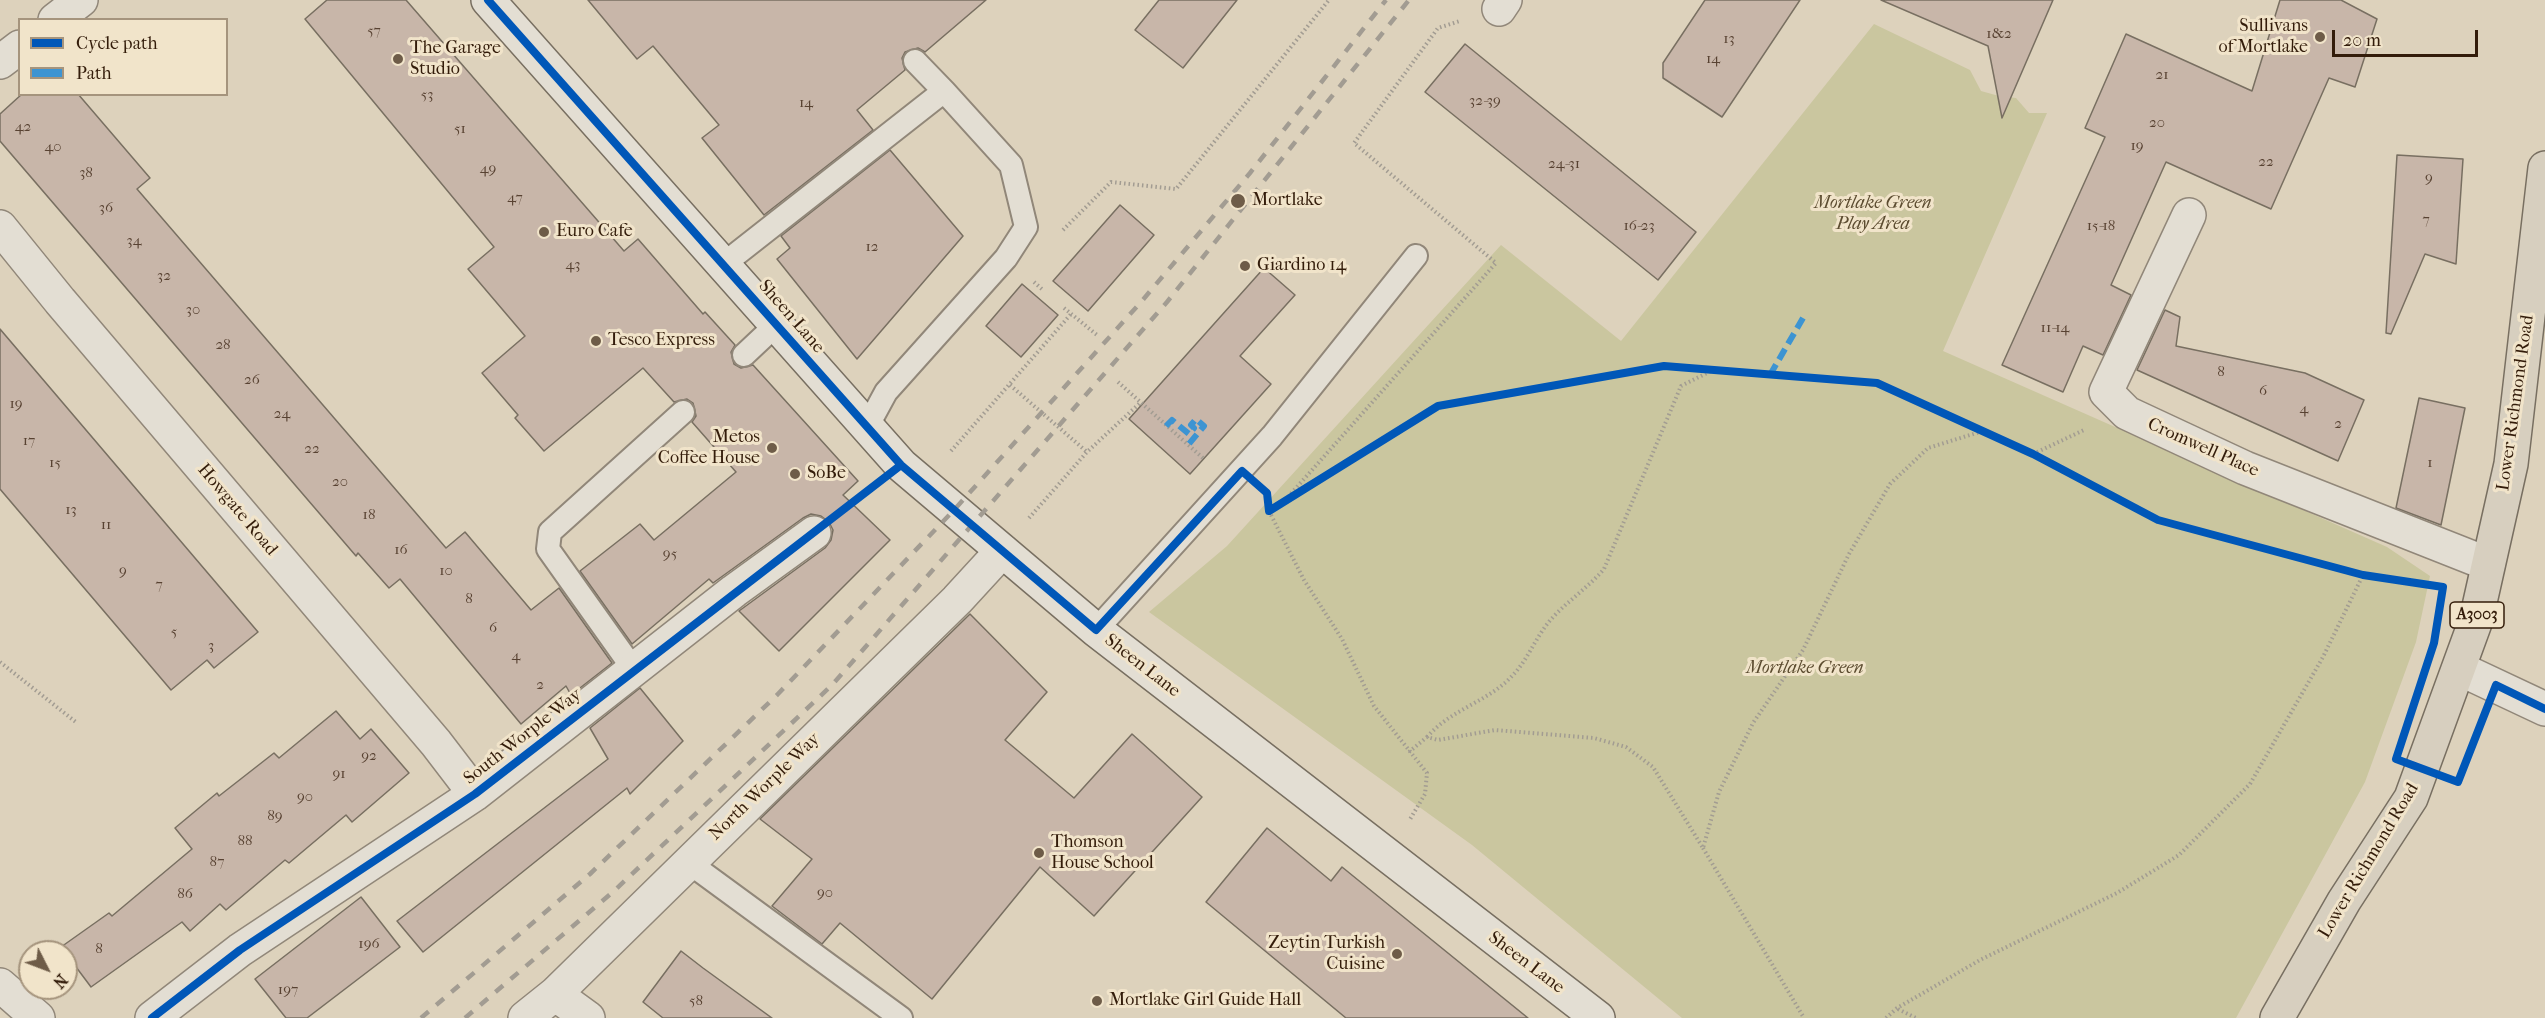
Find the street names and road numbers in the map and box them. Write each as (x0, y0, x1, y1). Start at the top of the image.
street label: Sheen Lane (753, 276, 829, 358)
street label: Lower Richmond Road (2493, 314, 2539, 492)
street label: Cromwell Place (2144, 414, 2262, 482)
street label: Howgate Road (192, 460, 282, 560)
road number: A3003 (2450, 602, 2504, 628)
street label: Sheen Lane (1100, 630, 1184, 702)
street label: South Worple Way (460, 684, 586, 790)
street label: North Worple Way (705, 729, 825, 845)
street label: Lower Richmond Road (2314, 779, 2424, 943)
street label: Sheen Lane (1484, 927, 1568, 999)

